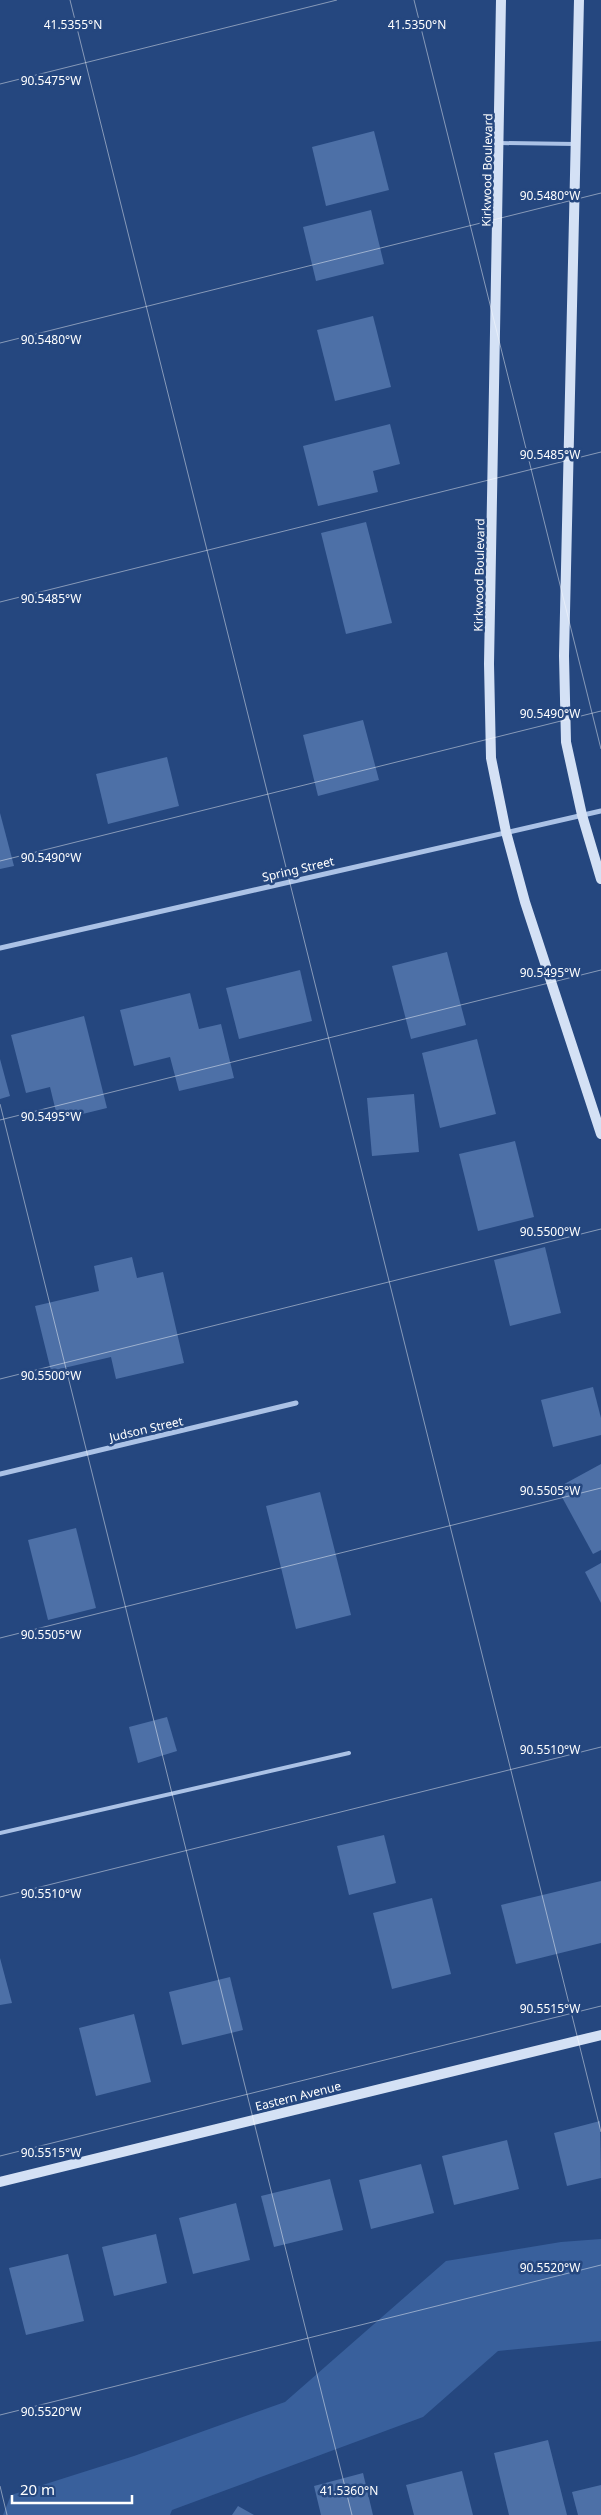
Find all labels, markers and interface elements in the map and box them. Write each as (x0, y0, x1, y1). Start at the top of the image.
text: 41.5355°N (44, 16, 102, 33)
text: 41.5350°N (388, 16, 446, 33)
text: 90.5475°W (21, 72, 81, 89)
street label: Kirkwood Boulevard (478, 113, 496, 227)
text: 90.5480°W (520, 187, 580, 204)
text: 90.5480°W (21, 331, 81, 348)
text: 90.5485°W (520, 446, 580, 463)
street label: Kirkwood Boulevard (470, 518, 488, 632)
text: 90.5485°W (21, 590, 81, 607)
text: 90.5490°W (520, 705, 580, 722)
text: 90.5490°W (21, 849, 81, 866)
street label: Spring Street (260, 852, 336, 886)
text: 90.5495°W (520, 964, 580, 981)
text: 90.5495°W (21, 1108, 81, 1125)
text: 90.5500°W (520, 1223, 580, 1240)
text: 90.5500°W (21, 1367, 81, 1384)
street label: Judson Street (107, 1412, 185, 1446)
text: 90.5505°W (520, 1482, 580, 1499)
text: 90.5505°W (21, 1626, 81, 1643)
text: 90.5510°W (520, 1741, 580, 1758)
text: 90.5510°W (21, 1885, 81, 1902)
text: 90.5515°W (520, 2000, 580, 2017)
street label: Eastern Avenue (253, 2077, 343, 2115)
text: 90.5515°W (21, 2144, 81, 2161)
text: 90.5520°W (520, 2259, 580, 2276)
text: 90.5520°W (21, 2403, 81, 2420)
scale bar (12, 2472, 132, 2504)
text: 20 m (20, 2479, 55, 2499)
text: 41.5360°N (320, 2482, 378, 2499)

